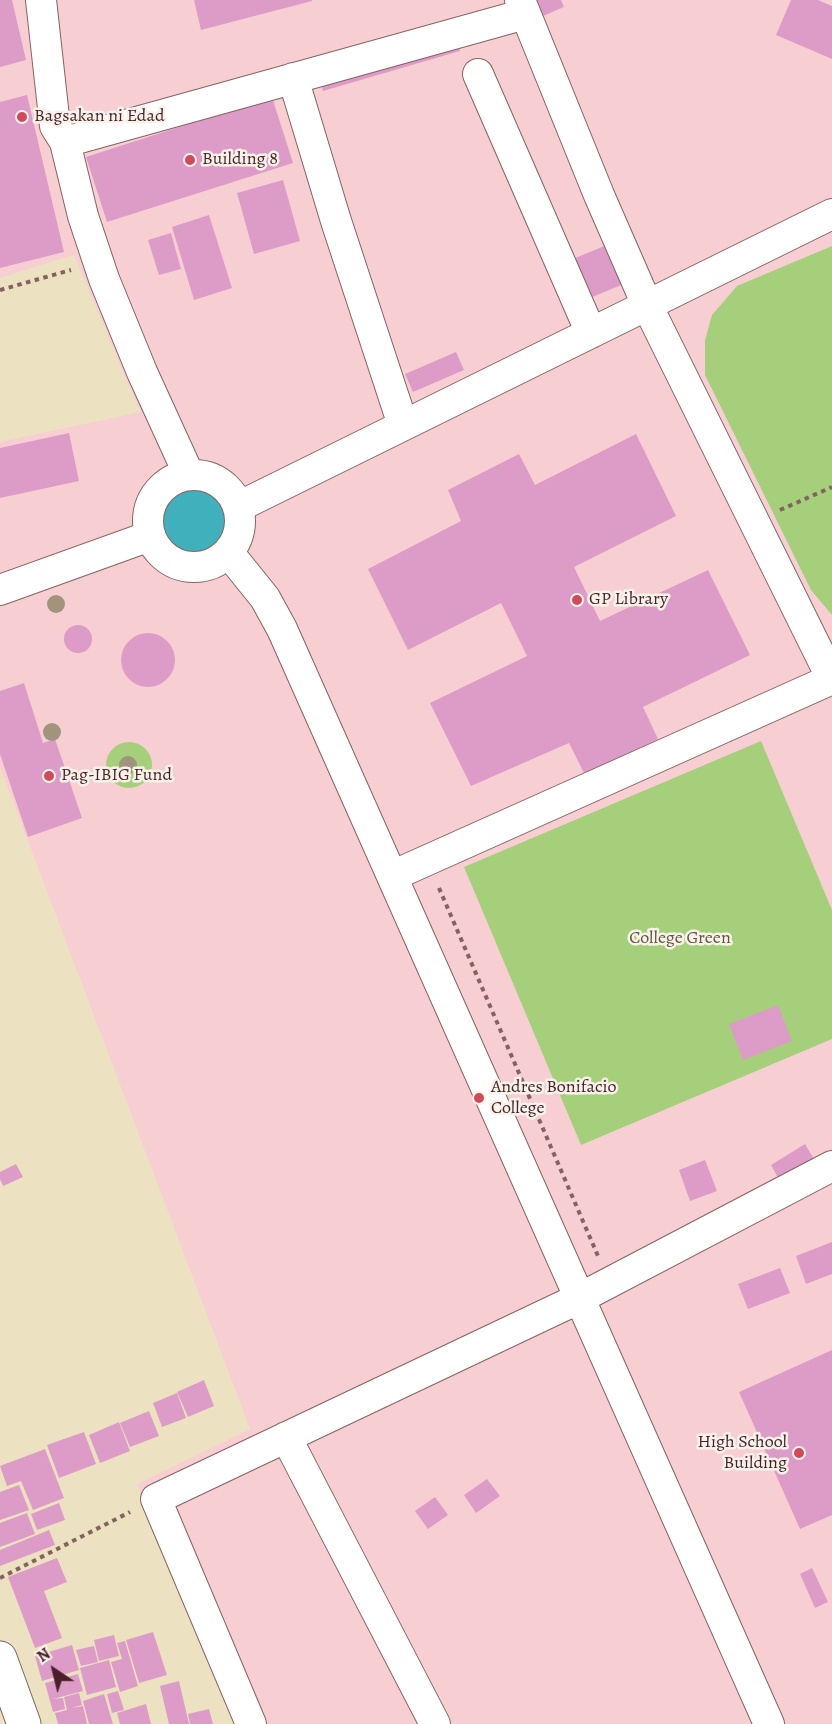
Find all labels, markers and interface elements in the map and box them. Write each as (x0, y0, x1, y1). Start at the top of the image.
place label: Bagsakan ni Edad (34, 106, 165, 128)
marker: Bagsakan ni Edad (15, 110, 29, 124)
place label: Building 8 (202, 149, 278, 171)
marker: Building 8 (183, 153, 197, 167)
place label: GP Library (589, 589, 668, 611)
marker: GP Library (570, 593, 584, 607)
place label: Pag-IBIG Fund (61, 765, 172, 787)
marker: Pag-IBIG Fund (42, 769, 56, 783)
park label: College Green (629, 928, 731, 950)
place label: Andres Bonifacio College (491, 1077, 617, 1120)
marker: Andres Bonifacio College (472, 1091, 486, 1105)
place label: High School Building (698, 1432, 787, 1474)
marker: High School Building (792, 1446, 806, 1460)
north arrow (24, 1640, 84, 1700)
text: N (33, 1643, 55, 1668)

